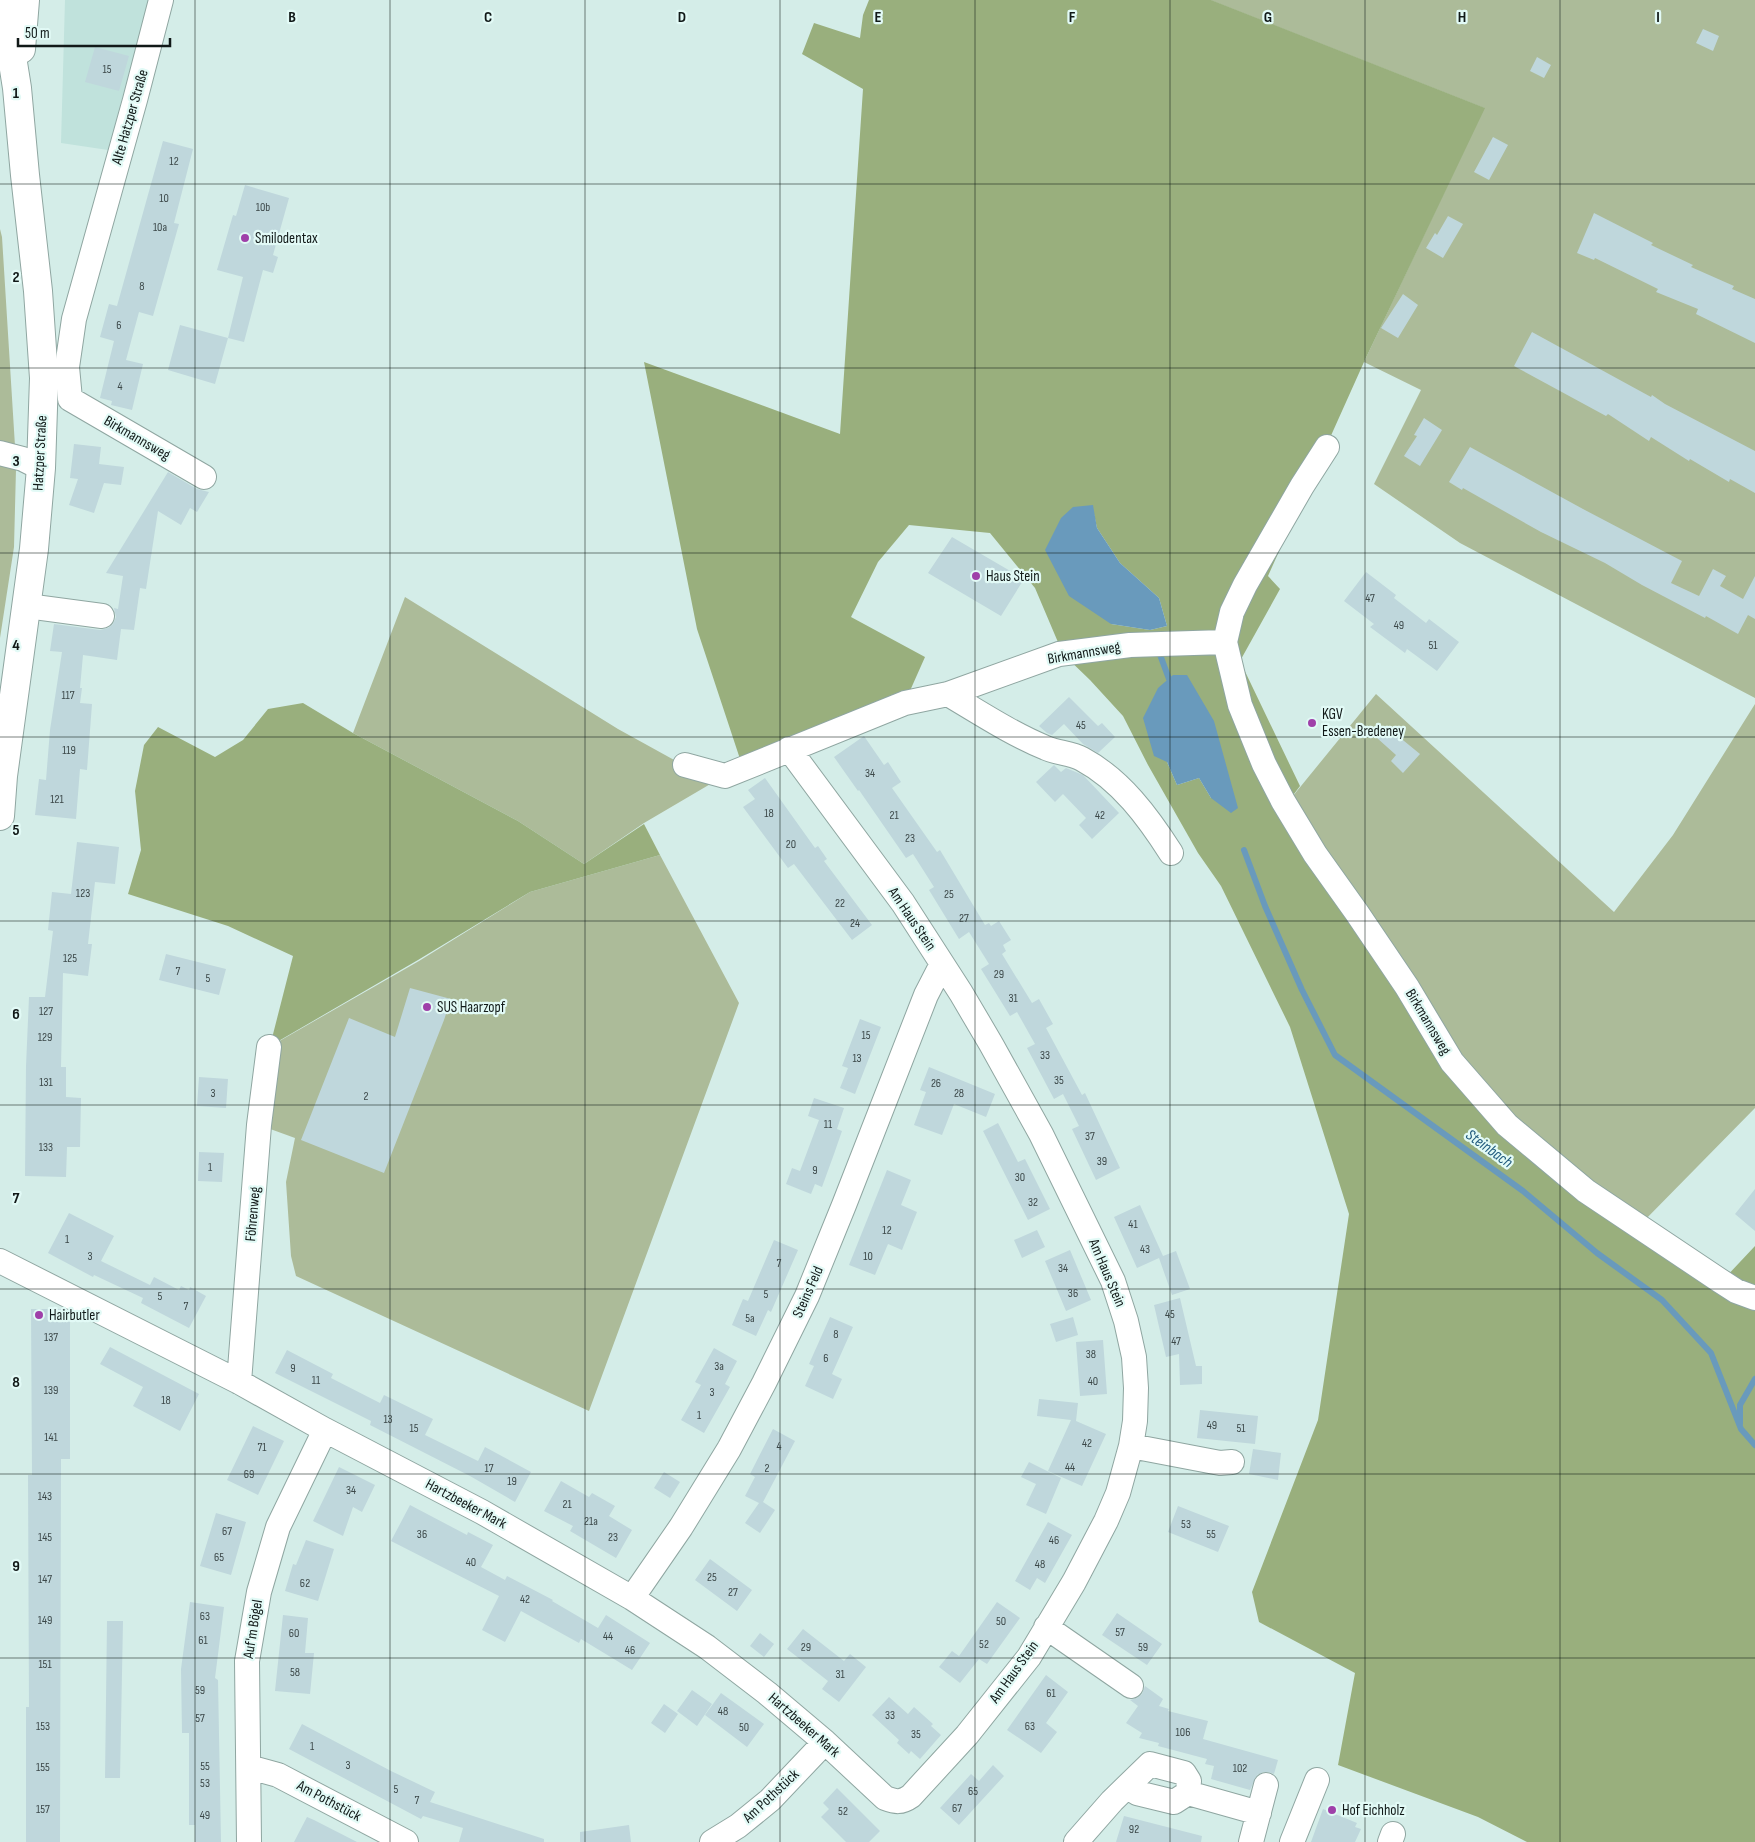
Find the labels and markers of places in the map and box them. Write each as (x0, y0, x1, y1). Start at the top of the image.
place label: Smilodentax (255, 229, 318, 248)
marker: Smilodentax (239, 232, 251, 244)
place label: Haus Stein (986, 567, 1040, 586)
marker: Haus Stein (970, 570, 982, 582)
place label: KGV Essen-Bredeney (1322, 705, 1404, 741)
marker: KGV Essen-Bredeney (1306, 717, 1318, 729)
place label: SUS Haarzopf (437, 998, 506, 1017)
marker: SUS Haarzopf (421, 1001, 433, 1013)
place label: Hairbutler (49, 1306, 100, 1325)
marker: Hairbutler (33, 1309, 45, 1321)
place label: Hof Eichholz (1342, 1801, 1405, 1820)
marker: Hof Eichholz (1326, 1804, 1338, 1816)

